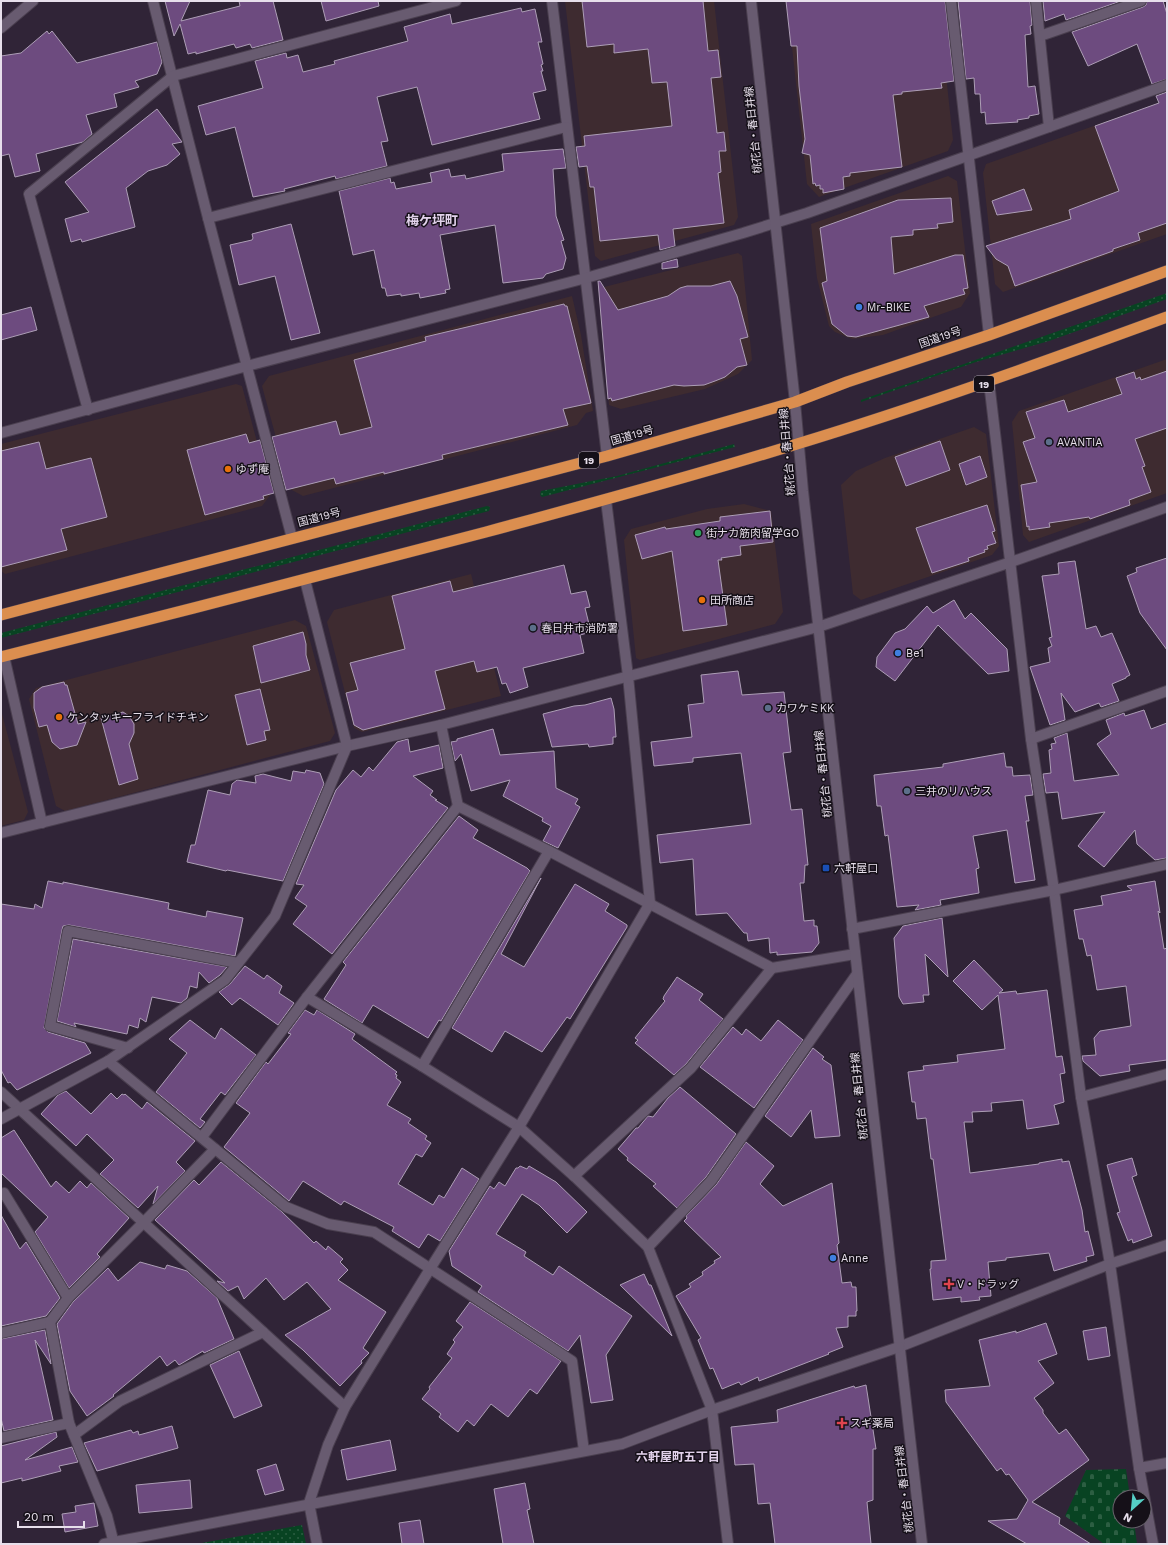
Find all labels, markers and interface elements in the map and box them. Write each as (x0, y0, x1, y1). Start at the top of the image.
street label: 桃花台・春日井線 (742, 86, 765, 174)
district label: 梅ケ坪町 (406, 213, 458, 228)
place label: Mr-BIKE (867, 301, 910, 314)
marker: Mr-BIKE (854, 302, 864, 312)
street label: 国道19号 (917, 324, 963, 351)
road number: 19 (974, 376, 994, 392)
street label: 桃花台・春日井線 (777, 408, 798, 496)
street label: 国道19号 (609, 423, 655, 448)
place label: AVANTIA (1057, 436, 1103, 449)
marker: AVANTIA (1044, 437, 1054, 447)
road number: 19 (579, 452, 599, 468)
place label: ゆず庵 (236, 463, 269, 476)
marker: ゆず庵 (223, 464, 233, 474)
street label: 国道19号 (296, 506, 342, 529)
place label: 街ナカ筋肉留学GO (706, 527, 799, 540)
marker: 街ナカ筋肉留学GO (693, 528, 703, 538)
place label: 田所商店 (710, 594, 754, 607)
marker: 田所商店 (697, 595, 707, 605)
place label: 春日井市消防署 (541, 622, 618, 635)
marker: 春日井市消防署 (528, 623, 538, 633)
place label: Be1 (906, 647, 924, 660)
marker: Be1 (893, 648, 903, 658)
place label: カワケミKK (776, 702, 834, 715)
marker: カワケミKK (763, 703, 773, 713)
place label: ケンタッキーフライドチキン (67, 711, 209, 724)
marker: ケンタッキーフライドチキン (54, 712, 64, 722)
street label: 桃花台・春日井線 (812, 730, 835, 818)
place label: 三井のリハウス (915, 785, 992, 798)
marker: 三井のリハウス (902, 786, 912, 796)
place label: 六軒屋口 (834, 862, 878, 875)
marker: 六軒屋口 (821, 863, 831, 873)
street label: 桃花台・春日井線 (848, 1052, 871, 1140)
place label: Anne (841, 1252, 868, 1265)
marker: Anne (828, 1253, 838, 1263)
place label: V・ドラッグ (957, 1278, 1019, 1291)
marker: V・ドラッグ (944, 1279, 954, 1289)
place label: スギ薬局 (850, 1417, 894, 1430)
marker: スギ薬局 (837, 1418, 847, 1428)
street label: 桃花台・春日井線 (893, 1444, 916, 1533)
district label: 六軒屋町五丁目 (636, 1450, 720, 1464)
north arrow (1112, 1489, 1152, 1529)
scale bar (18, 1503, 84, 1529)
text: 20 m (24, 1510, 54, 1524)
text: N (1121, 1510, 1134, 1525)

